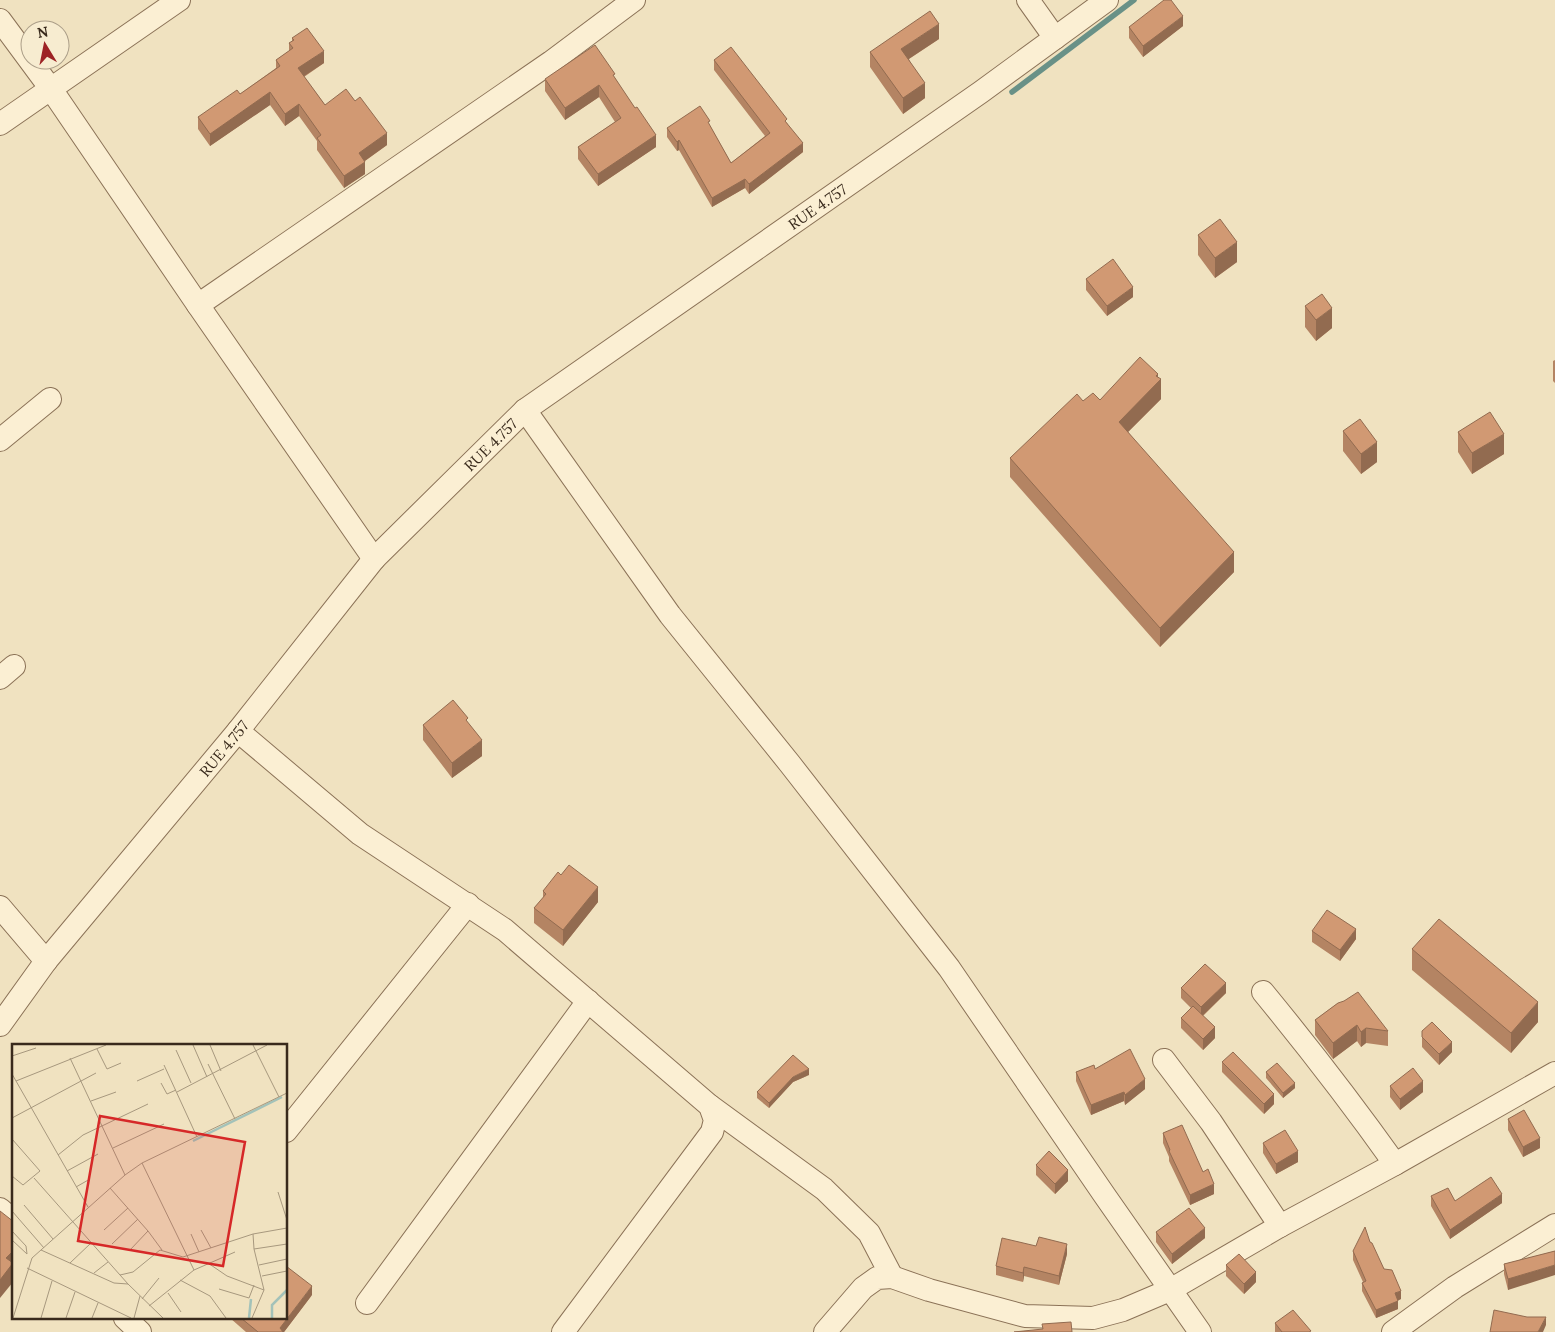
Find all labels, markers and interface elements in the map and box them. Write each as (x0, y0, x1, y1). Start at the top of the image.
north arrow (20, 20, 70, 70)
text: N (36, 22, 50, 42)
street label: RUE 4.757 (784, 179, 850, 233)
street label: RUE 4.757 (460, 414, 521, 475)
street label: RUE 4.757 (195, 716, 252, 780)
inset map (12, 1044, 288, 1320)

